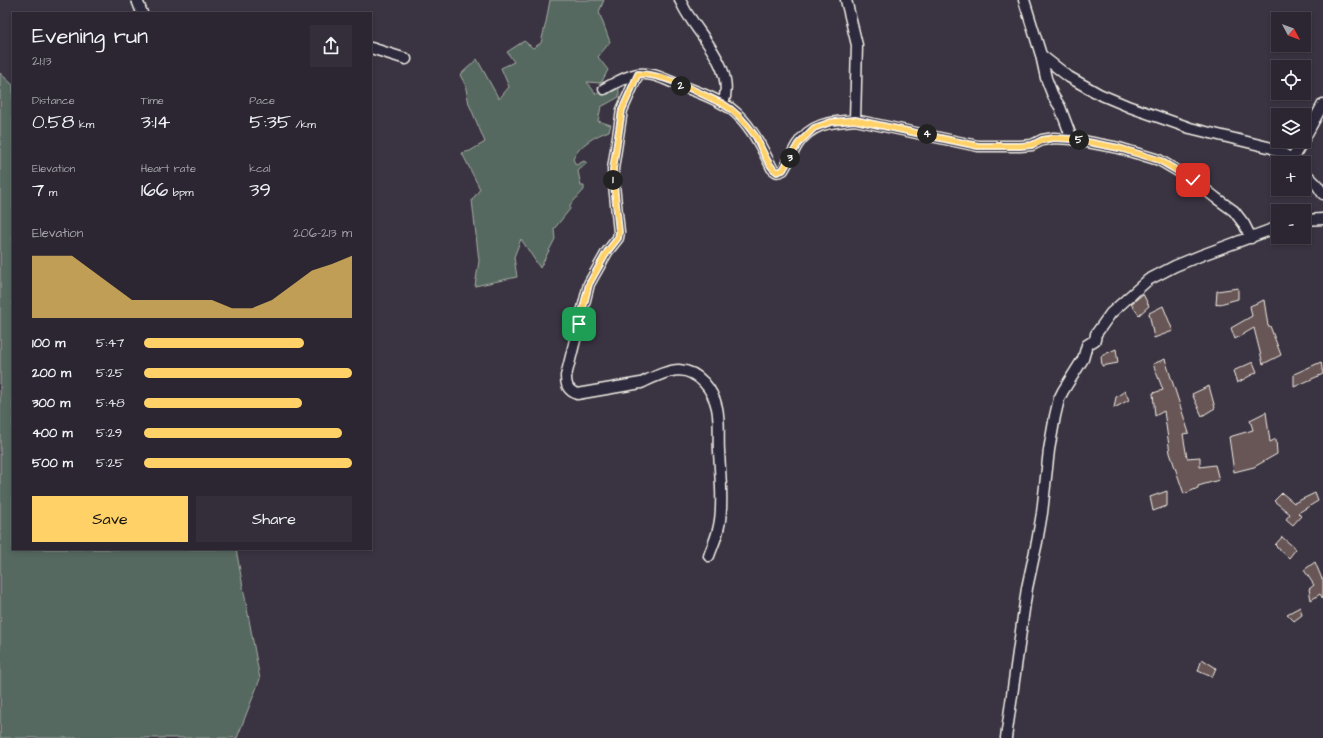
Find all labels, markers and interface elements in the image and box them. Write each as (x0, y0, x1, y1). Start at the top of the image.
north arrow (1271, 12, 1311, 52)
map controls (1271, 12, 1311, 244)
text: Evening run (32, 21, 148, 52)
button: share (310, 25, 352, 67)
text: 21:13 (32, 52, 52, 70)
button: locate (1271, 60, 1311, 100)
pin: 2 (671, 76, 691, 96)
text: 2 (678, 78, 684, 93)
text: Distance (32, 93, 75, 108)
text: Time (141, 93, 164, 108)
text: Pace (249, 93, 275, 108)
text: 0.58 (32, 108, 75, 136)
text: 3:14 (141, 108, 170, 136)
text: 5:35 (249, 108, 291, 136)
button: layers (1271, 108, 1311, 148)
text: km (75, 117, 94, 132)
text: /km (291, 117, 316, 132)
pin: 4 (917, 124, 937, 144)
text: 4 (923, 126, 931, 141)
pin: 5 (1069, 130, 1089, 150)
text: 5 (1075, 132, 1083, 147)
pin: 3 (780, 148, 800, 168)
text: 3 (787, 150, 793, 165)
button: + (1271, 156, 1311, 196)
text: Elevation (32, 161, 75, 176)
text: Heart rate (141, 161, 196, 176)
text: kcal (249, 161, 270, 176)
pin (1176, 163, 1210, 197)
icon: check (1182, 169, 1204, 191)
pin: 1 (603, 170, 623, 190)
text: 1 (612, 172, 614, 187)
text: 7 (32, 176, 44, 204)
text: 166 (141, 176, 168, 204)
text: 39 (249, 176, 271, 204)
text: m (44, 185, 57, 200)
text: bpm (168, 185, 194, 200)
button: − (1271, 204, 1311, 244)
text: Elevation (32, 224, 83, 242)
text: 206–213 m (293, 224, 352, 242)
pin (562, 307, 596, 341)
icon: arrive (568, 313, 590, 335)
text: 100 m (32, 334, 65, 352)
text: 5:47 (96, 334, 124, 352)
text: 200 m (32, 364, 71, 382)
text: 5:25 (96, 364, 124, 382)
text: 300 m (32, 394, 70, 412)
text: 5:48 (96, 394, 125, 412)
text: 400 m (32, 424, 73, 442)
text: 5:29 (96, 424, 122, 442)
text: 500 m (32, 454, 73, 472)
text: 5:25 (96, 454, 124, 472)
button: Save (32, 496, 188, 542)
button: Share (196, 496, 352, 542)

